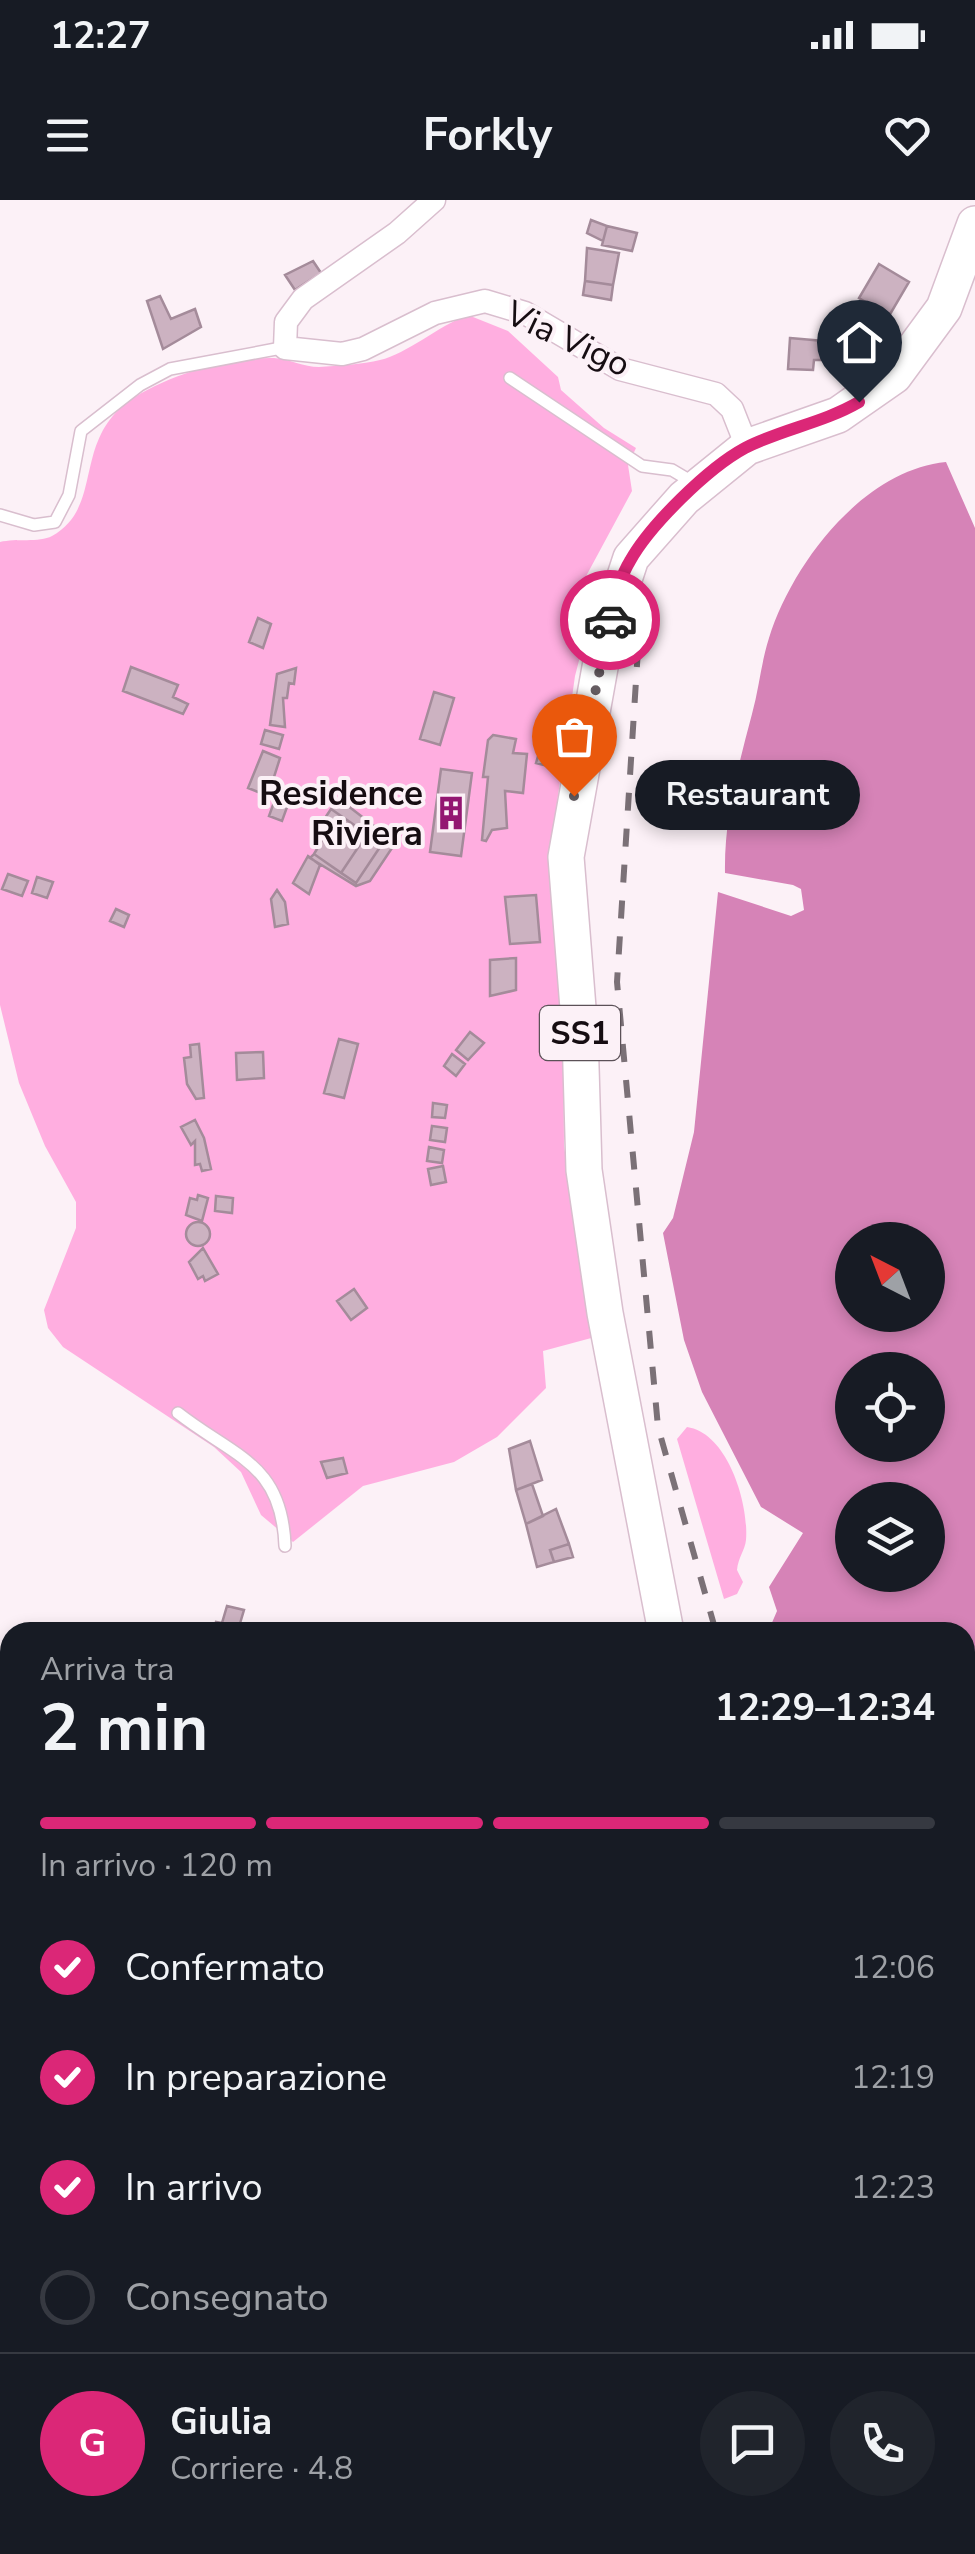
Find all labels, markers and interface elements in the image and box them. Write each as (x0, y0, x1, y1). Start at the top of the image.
text: 12:27 (50, 10, 151, 61)
text: Forkly (423, 105, 552, 166)
icon: menu (40, 108, 95, 163)
icon: heart (880, 108, 935, 163)
street label: Via Vigo (497, 289, 638, 388)
pin (817, 300, 902, 403)
icon: home (832, 315, 887, 370)
courier (560, 570, 660, 670)
icon: car (583, 593, 638, 648)
pin (532, 694, 617, 797)
icon: bag (547, 709, 602, 764)
callout: Restaurant (634, 761, 859, 831)
place label: Residence Riviera (259, 770, 423, 857)
text: Restaurant (666, 773, 829, 816)
building icon: Residence Riviera (432, 794, 470, 832)
road number: SS1 (540, 1006, 620, 1060)
north arrow (835, 1222, 945, 1332)
map controls (835, 1222, 945, 1592)
button: locate (835, 1352, 945, 1462)
button: layers (835, 1482, 945, 1592)
text: Arriva tra (40, 1648, 174, 1691)
text: 12:29–12:34 (715, 1682, 935, 1733)
text: 2 min (40, 1684, 208, 1773)
text: In arrivo · 120 m (40, 1844, 273, 1887)
icon: check (40, 1940, 95, 1995)
text: Confermato (125, 1942, 325, 1993)
text: 12:06 (851, 1946, 935, 1989)
icon: check (40, 2050, 95, 2105)
text: In preparazione (125, 2052, 387, 2103)
text: 12:19 (851, 2056, 935, 2099)
icon: check (40, 2160, 95, 2215)
text: In arrivo (125, 2162, 263, 2213)
text: 12:23 (851, 2166, 935, 2209)
text: Consegnato (125, 2272, 329, 2323)
button: chat (700, 2391, 805, 2496)
button: phone (830, 2391, 935, 2496)
text: Giulia (170, 2396, 272, 2447)
text: G (79, 2418, 106, 2469)
text: Corriere · 4.8 (170, 2447, 353, 2490)

